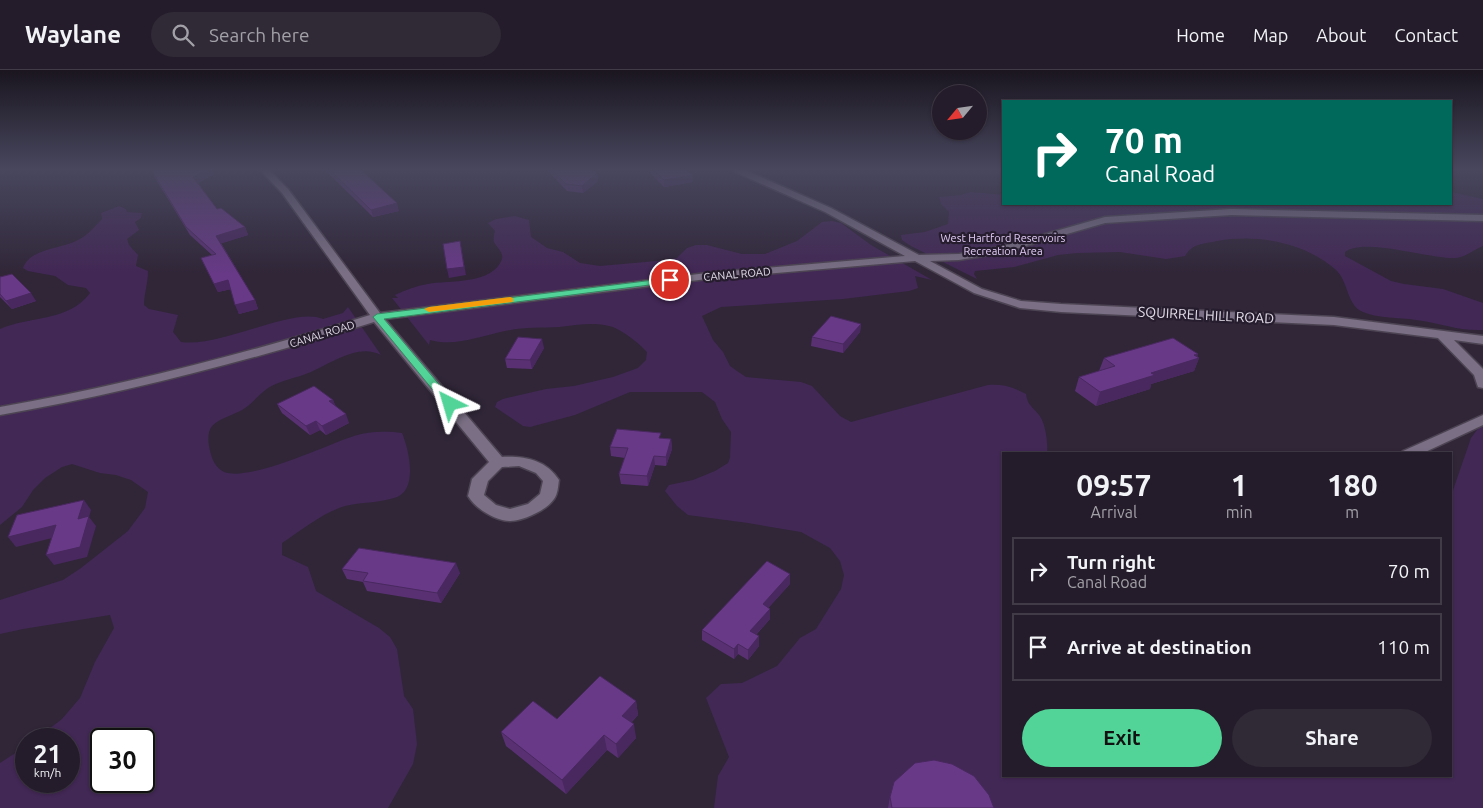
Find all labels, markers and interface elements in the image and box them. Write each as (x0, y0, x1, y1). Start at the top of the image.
search box (151, 12, 501, 57)
text: Waylane (25, 21, 121, 48)
icon: search (169, 21, 197, 49)
text: Search here (209, 24, 309, 46)
text: Home (1176, 25, 1225, 45)
text: Map (1253, 25, 1288, 45)
text: About (1316, 25, 1366, 45)
text: Contact (1394, 25, 1458, 45)
north arrow (932, 85, 988, 140)
map controls (932, 85, 987, 140)
icon: right (1022, 120, 1087, 185)
text: 70 m (1105, 120, 1183, 160)
text: Canal Road (1105, 161, 1215, 186)
park label: West Hartford Reservoirs Recreation Area (941, 232, 1066, 257)
pin (649, 259, 691, 301)
street label: CANAL ROAD (703, 265, 771, 283)
icon: arrive (656, 266, 684, 294)
street label: SQUIRREL HILL ROAD (1138, 303, 1275, 327)
street label: CANAL ROAD (288, 318, 356, 350)
position arrow (423, 377, 475, 429)
text: 09:57 (1076, 468, 1151, 502)
text: 1 (1231, 468, 1248, 502)
text: 180 (1327, 468, 1378, 502)
text: Arrival (1091, 503, 1137, 521)
text: min (1226, 503, 1253, 521)
text: m (1345, 503, 1359, 521)
text: Turn right (1067, 551, 1155, 573)
icon: right (1024, 557, 1052, 585)
text: 70 m (1388, 560, 1430, 582)
text: Canal Road (1067, 573, 1147, 591)
icon: arrive (1024, 633, 1052, 661)
text: Arrive at destination (1067, 636, 1252, 658)
text: 110 m (1377, 636, 1430, 658)
button: Exit (1022, 709, 1222, 767)
button: Share (1232, 709, 1432, 767)
speed limit sign: 30 (90, 728, 155, 793)
text: 21 (33, 740, 62, 768)
text: km/h (34, 766, 61, 779)

